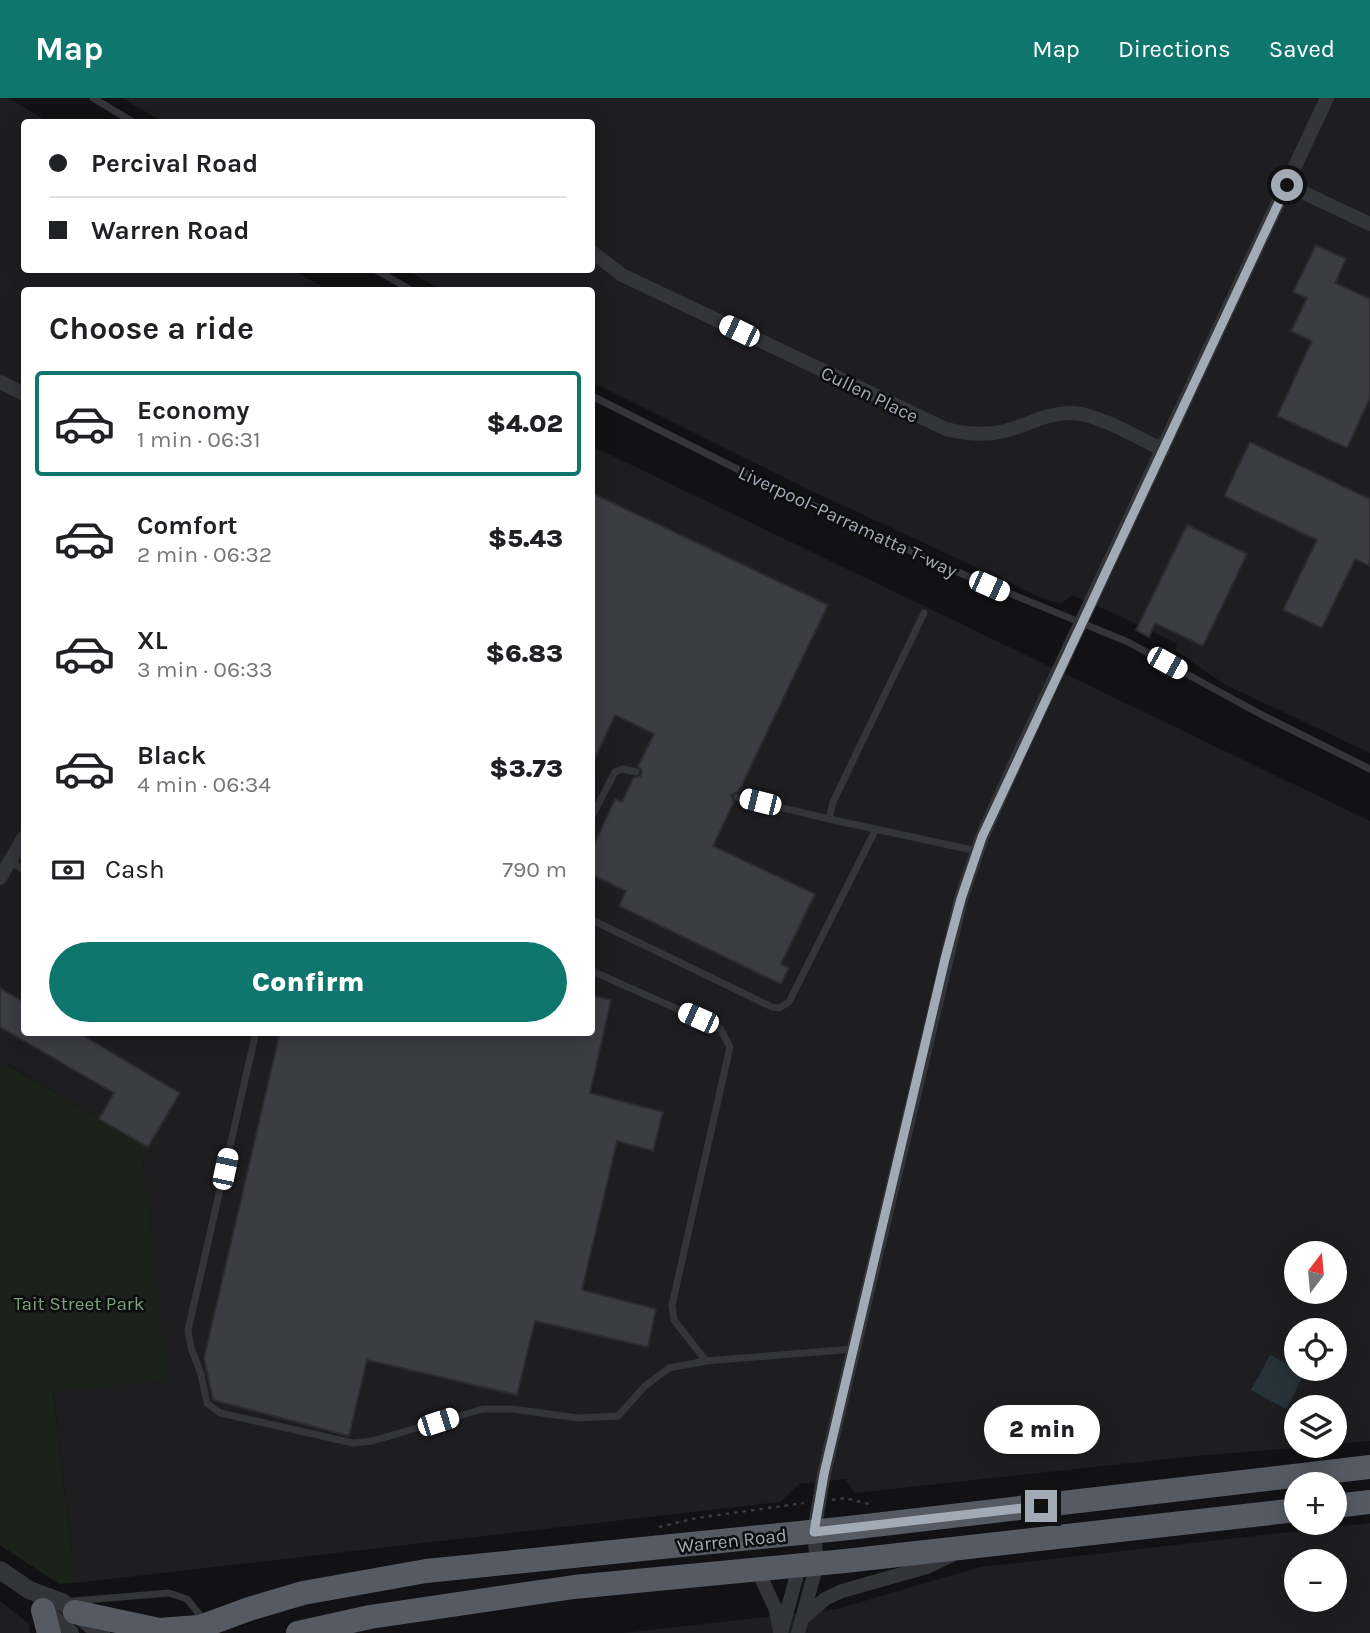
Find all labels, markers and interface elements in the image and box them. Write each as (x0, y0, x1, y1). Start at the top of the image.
text: Map (35, 30, 103, 68)
text: Map (1032, 35, 1080, 63)
text: Directions (1118, 35, 1231, 63)
text: Saved (1269, 35, 1335, 63)
text: Percival Road (91, 148, 258, 179)
route start (1271, 169, 1303, 201)
text: Warren Road (91, 215, 249, 246)
text: Choose a ride (49, 310, 254, 347)
car (716, 312, 763, 350)
street label: Cullen Place (817, 362, 922, 428)
icon: car (53, 392, 116, 455)
text: Economy (137, 395, 249, 426)
text: $4.02 (486, 408, 563, 439)
text: 1 min · 06:31 (137, 426, 261, 453)
street label: Liverpool–Parramatta T-way (735, 461, 961, 582)
icon: car (53, 507, 116, 570)
text: Comfort (137, 510, 238, 541)
text: $5.43 (488, 523, 563, 554)
text: 2 min · 06:32 (137, 541, 272, 568)
car (966, 568, 1013, 604)
icon: car (53, 622, 116, 685)
text: XL (137, 625, 168, 656)
text: $6.83 (485, 638, 563, 669)
car (1144, 644, 1191, 682)
text: 3 min · 06:33 (137, 656, 273, 683)
icon: car (53, 737, 116, 800)
text: Black (137, 740, 206, 771)
text: $3.73 (489, 753, 563, 784)
text: 4 min · 06:34 (137, 771, 271, 798)
car (738, 787, 783, 817)
icon: cash (49, 851, 87, 889)
text: Cash (105, 854, 165, 885)
text: 790 m (502, 856, 567, 883)
button: Confirm (49, 942, 567, 1022)
car (675, 1000, 722, 1036)
car (211, 1146, 240, 1192)
north arrow (1284, 1241, 1348, 1304)
map controls (1284, 1241, 1347, 1612)
park label: Tait Street Park (14, 1293, 145, 1315)
button: locate (1284, 1318, 1347, 1381)
button: layers (1284, 1395, 1347, 1458)
callout: 2 min (983, 1404, 1099, 1454)
car (415, 1406, 462, 1438)
text: 2 min (1009, 1416, 1075, 1443)
button: + (1284, 1472, 1347, 1535)
route end (1025, 1490, 1057, 1522)
street label: Warren Road (676, 1524, 788, 1558)
button: − (1284, 1549, 1347, 1612)

